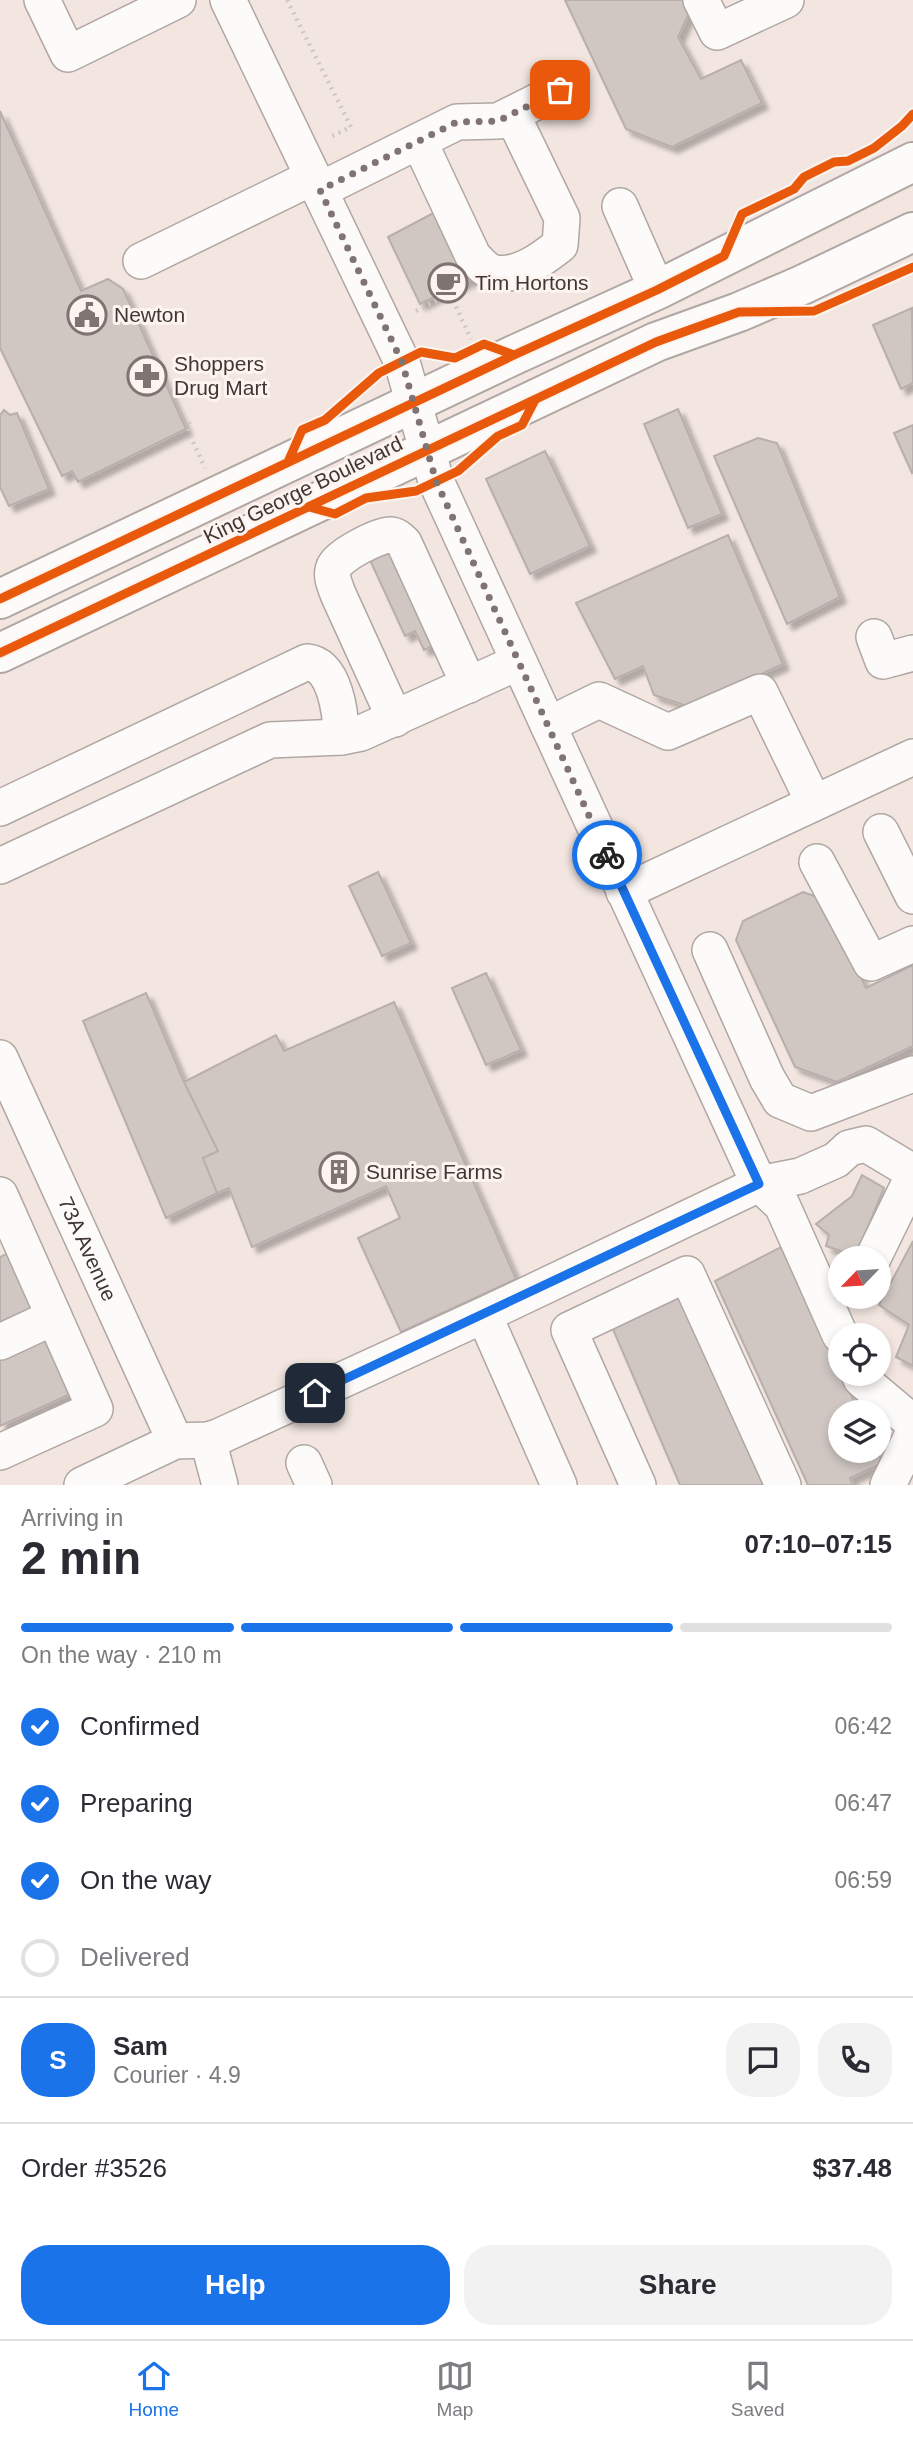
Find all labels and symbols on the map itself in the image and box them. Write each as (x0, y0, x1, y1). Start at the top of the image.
pin (530, 60, 590, 120)
cafe icon: Tim Hortons (427, 262, 469, 304)
place label: Tim Hortons (475, 271, 589, 294)
public building icon: Newton (66, 294, 108, 336)
place label: Newton (114, 303, 185, 326)
place label: Shoppers Drug Mart (174, 352, 268, 399)
pharmacy icon: Shoppers Drug Mart (126, 355, 168, 397)
street label: King George Boulevard (200, 431, 406, 548)
courier (572, 820, 642, 890)
building icon: Sunrise Farms (318, 1151, 360, 1193)
place label: Sunrise Farms (366, 1160, 503, 1183)
street label: 73A Avenue (54, 1193, 121, 1304)
north arrow (828, 1246, 891, 1309)
pin (285, 1363, 345, 1423)

